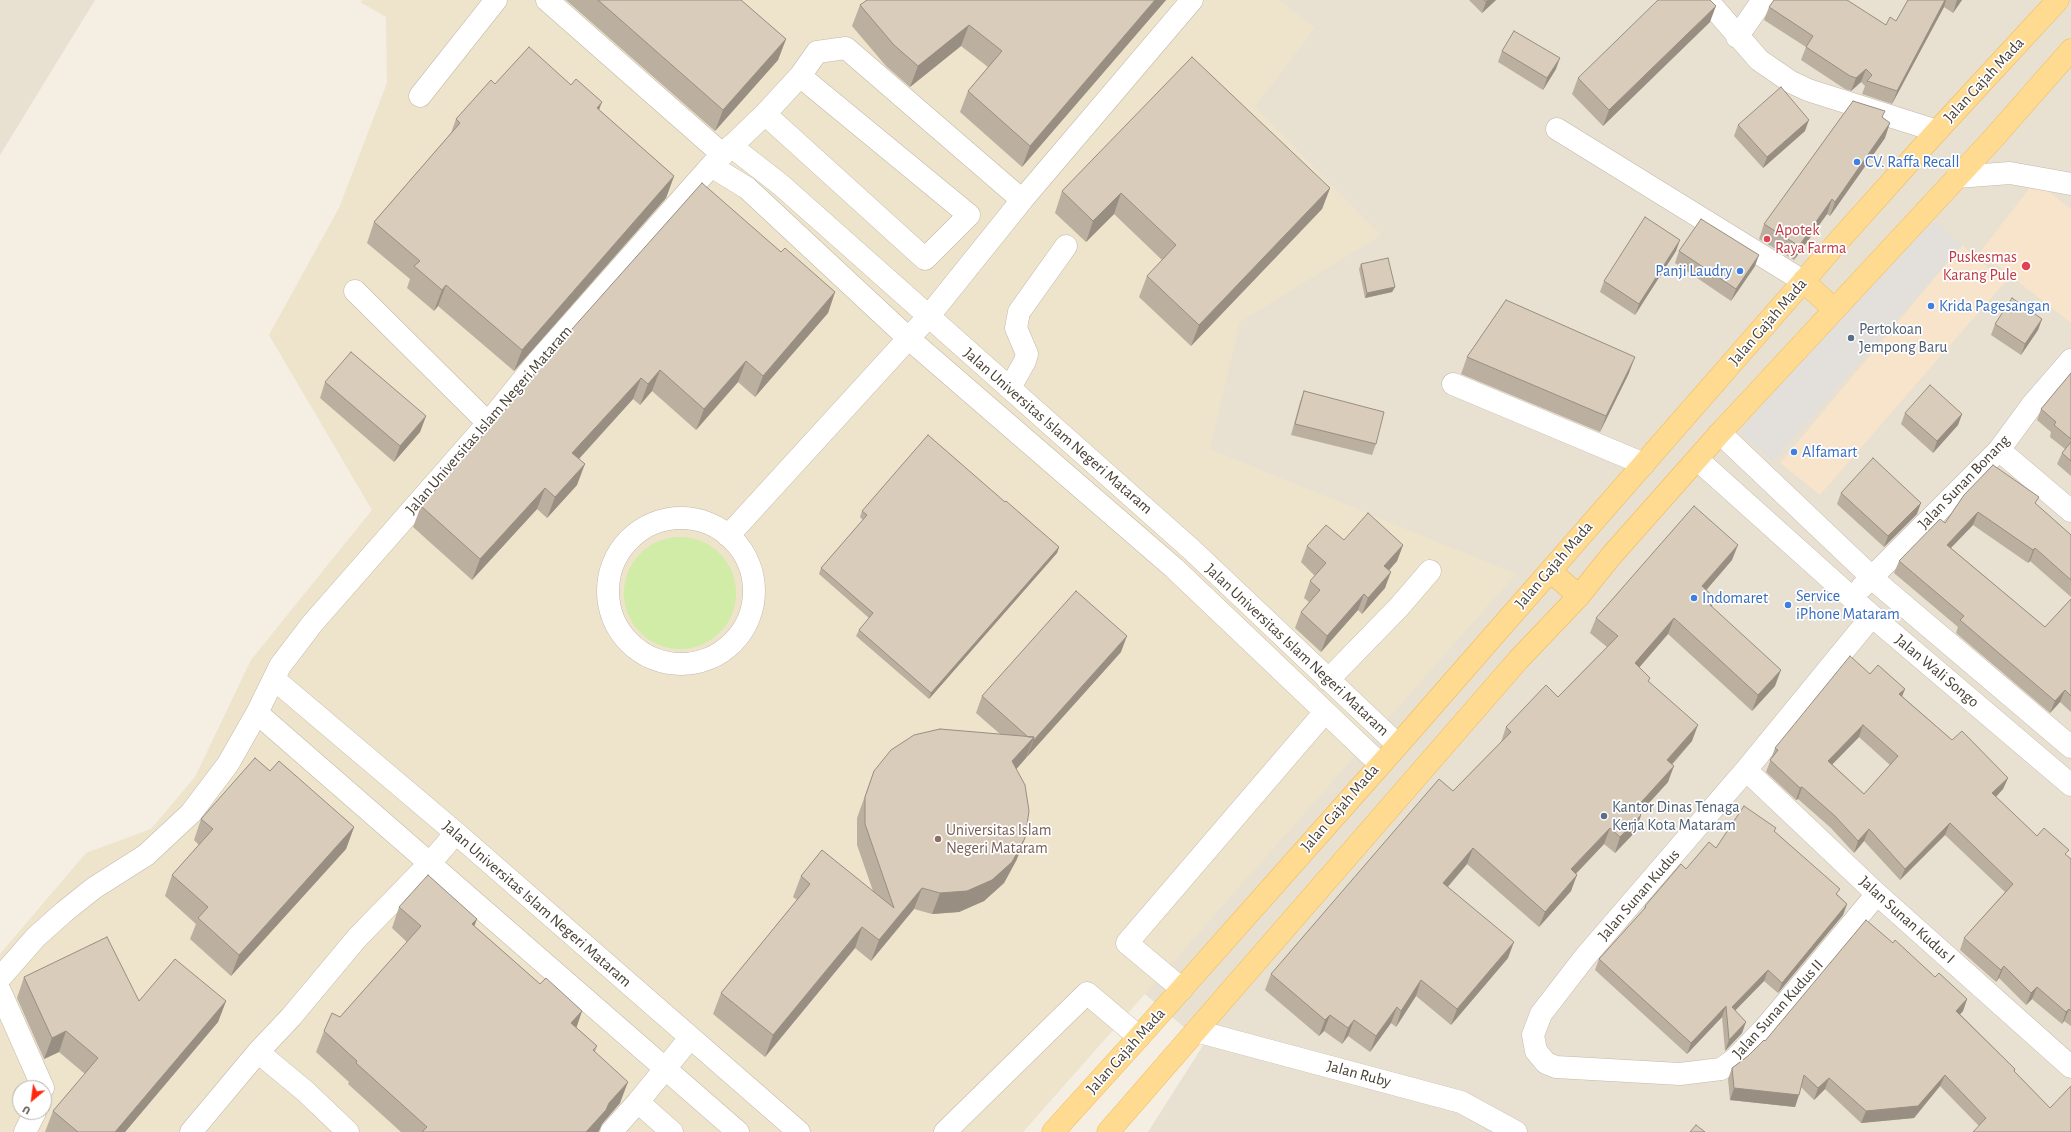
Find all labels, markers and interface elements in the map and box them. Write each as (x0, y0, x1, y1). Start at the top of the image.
street label: Jalan Gajah Mada (1940, 34, 2028, 126)
place label: CV. Raffa Recall (1865, 152, 1960, 172)
marker: CV. Raffa Recall (1852, 157, 1862, 167)
place label: Apotek Raya Farma (1775, 220, 1846, 258)
marker: Apotek Raya Farma (1762, 234, 1772, 244)
place label: Puskesmas Karang Pule (1943, 247, 2017, 285)
marker: Puskesmas Karang Pule (2020, 260, 2032, 272)
place label: Panji Laudry (1655, 261, 1732, 281)
marker: Panji Laudry (1735, 266, 1745, 276)
street label: Jalan Gajah Mada (1725, 275, 1811, 369)
place label: Krida Pagesangan (1939, 296, 2050, 316)
marker: Krida Pagesangan (1926, 301, 1936, 311)
place label: Pertokoan Jempong Baru (1859, 319, 1947, 357)
street label: Jalan Universitas Islam Negeri Mataram (402, 322, 576, 518)
marker: Pertokoan Jempong Baru (1846, 333, 1856, 343)
street label: Jalan Universitas Islam Negeri Mataram (960, 344, 1156, 518)
street label: Jalan Sunan Bonang (1914, 431, 2014, 533)
place label: Alfamart (1802, 442, 1857, 462)
marker: Alfamart (1789, 447, 1799, 457)
street label: Jalan Gajah Mada (1511, 518, 1597, 612)
street label: Jalan Universitas Islam Negeri Mataram (1201, 560, 1393, 740)
place label: Service iPhone Mataram (1796, 586, 1900, 624)
place label: Indomaret (1702, 588, 1768, 608)
marker: Indomaret (1689, 593, 1699, 603)
marker: Service iPhone Mataram (1783, 600, 1793, 610)
street label: Jalan Wali Songo (1891, 630, 1983, 712)
street label: Jalan Gajah Mada (1297, 761, 1383, 855)
place label: Kantor Dinas Tenaga Kerja Kota Mataram (1612, 797, 1740, 835)
marker: Kantor Dinas Tenaga Kerja Kota Mataram (1599, 811, 1609, 821)
street label: Jalan Universitas Islam Negeri Mataram (439, 817, 635, 991)
place label: Universitas Islam Negeri Mataram (946, 820, 1052, 858)
marker: Universitas Islam Negeri Mataram (933, 834, 943, 844)
street label: Jalan Sunan Kudus (1594, 845, 1684, 945)
street label: Jalan Sunan Kudus I (1855, 872, 1959, 968)
street label: Jalan Sunan Kudus II (1729, 956, 1827, 1062)
street label: Jalan Gajah Mada (1082, 1004, 1170, 1098)
street label: Jalan Ruby (1325, 1056, 1393, 1092)
north arrow (12, 1080, 52, 1120)
text: U (21, 1104, 32, 1117)

